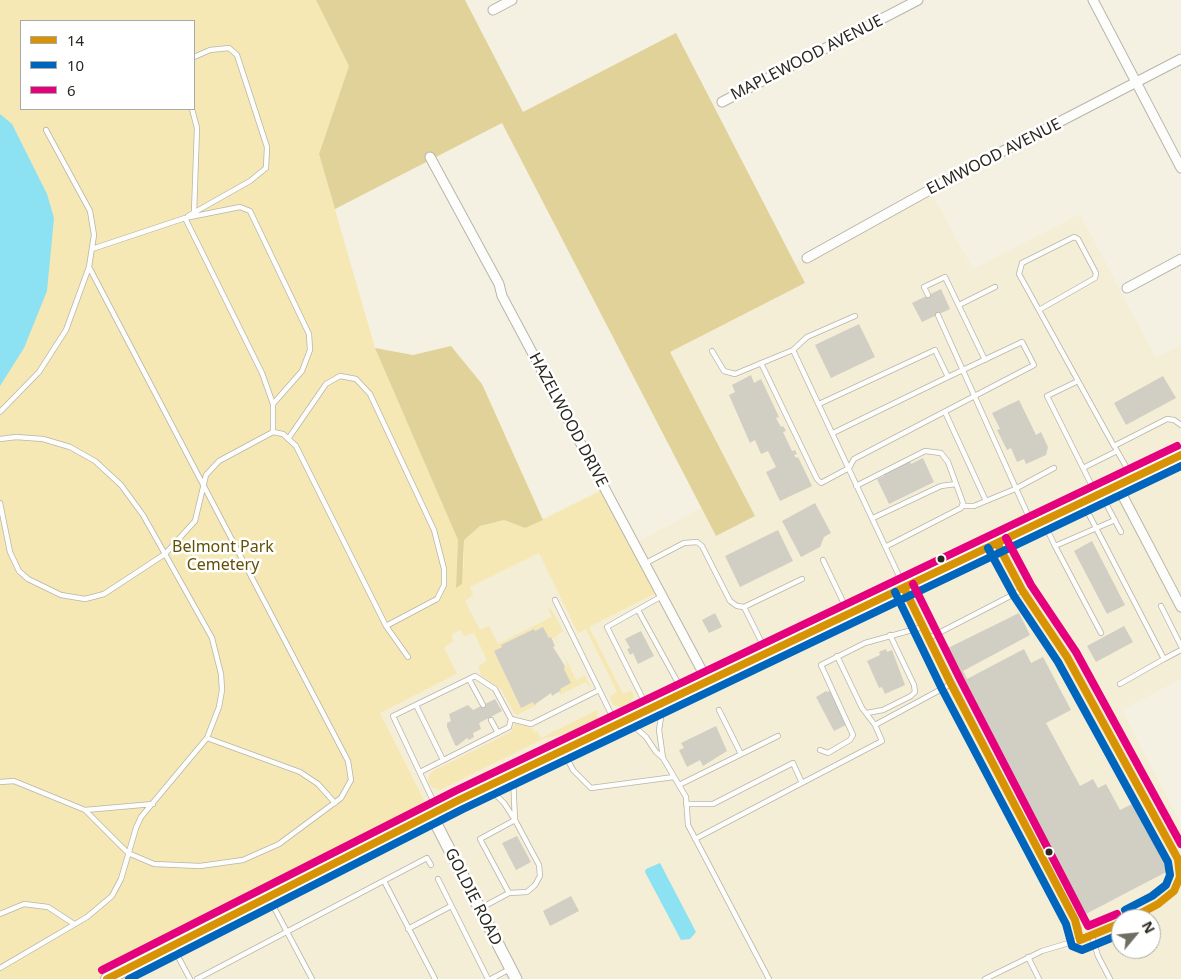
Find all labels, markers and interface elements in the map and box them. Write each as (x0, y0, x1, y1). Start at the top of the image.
street label: MAPLEWOOD AVENUE (728, 11, 886, 105)
legend (20, 20, 195, 110)
text: 14 (67, 30, 84, 50)
text: 10 (67, 55, 84, 75)
text: 6 (67, 80, 76, 100)
street label: ELMWOOD AVENUE (924, 115, 1064, 199)
street label: HAZELWOOD DRIVE (524, 350, 612, 490)
park label: Belmont Park Cemetery (172, 537, 274, 575)
unlabelled marker (936, 554, 946, 564)
street label: GOLDIE ROAD (440, 845, 506, 949)
unlabelled marker (1044, 847, 1054, 857)
north arrow (1111, 909, 1161, 959)
text: N (1138, 918, 1160, 937)

